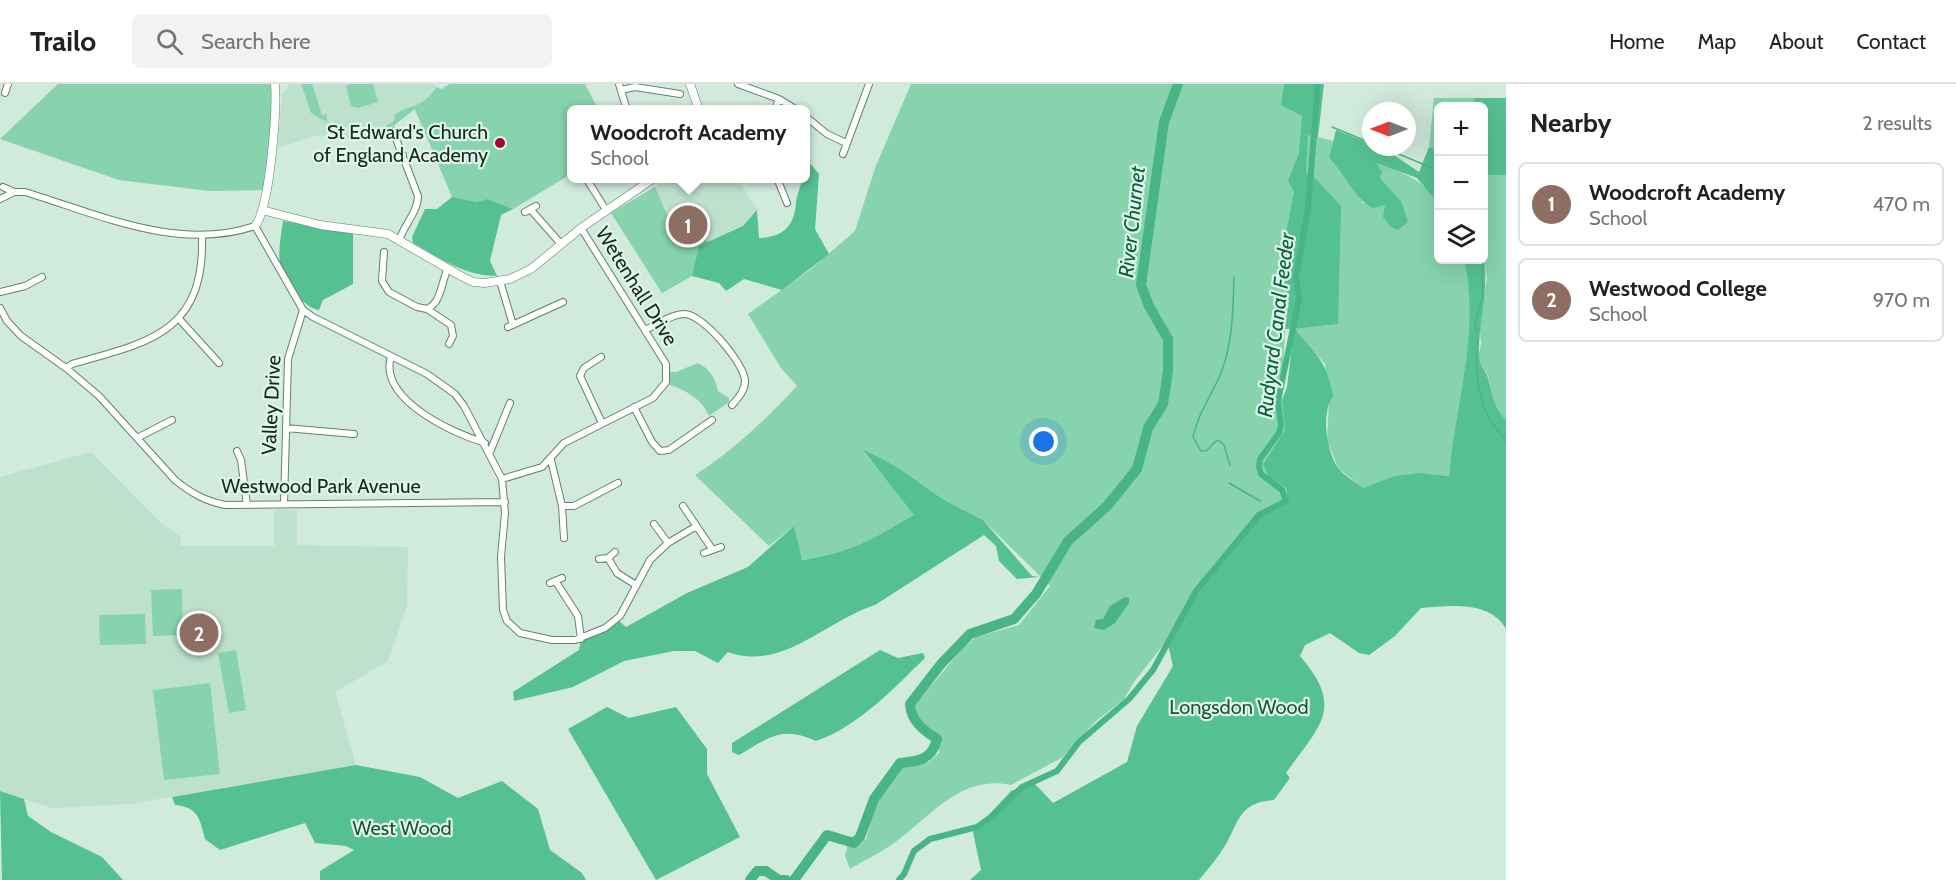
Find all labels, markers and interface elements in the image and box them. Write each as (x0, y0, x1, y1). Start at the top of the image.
search box (132, 14, 552, 68)
text: Trailo (30, 24, 96, 58)
icon: search (153, 25, 186, 58)
text: Search here (201, 28, 310, 55)
text: Home (1609, 29, 1665, 54)
text: Map (1698, 29, 1736, 54)
text: About (1769, 29, 1823, 54)
text: Contact (1856, 29, 1926, 54)
north arrow (1362, 102, 1416, 156)
map controls (1434, 102, 1488, 264)
button: + (1434, 102, 1488, 156)
popup (567, 105, 810, 183)
text: Nearby (1530, 107, 1611, 139)
text: 2 results (1862, 111, 1932, 135)
text: Woodcroft Academy (590, 119, 787, 146)
place label: St Edward's Church of England Academy (313, 120, 488, 167)
marker: St Edward's Church of England Academy (493, 136, 507, 150)
text: School (590, 146, 649, 170)
button: − (1434, 156, 1488, 210)
water label: River Churnet (1113, 164, 1150, 279)
text: Woodcroft Academy (1589, 179, 1785, 206)
text: 1 (1548, 192, 1555, 216)
text: 470 m (1873, 192, 1930, 216)
pin: 1 (668, 202, 708, 248)
text: School (1589, 206, 1647, 230)
button: layers (1434, 210, 1488, 264)
street label: Wetenhall Drive (591, 222, 683, 350)
water label: Rudyard Canal Feeder (1252, 230, 1299, 419)
text: Westwood College (1589, 275, 1767, 302)
text: 2 (1546, 288, 1557, 312)
text: 970 m (1873, 288, 1930, 312)
text: School (1589, 302, 1647, 326)
street label: Valley Drive (256, 354, 286, 456)
your location (1029, 427, 1058, 456)
street label: Westwood Park Avenue (221, 474, 421, 498)
pin: 2 (180, 610, 218, 656)
park label: Longsdon Wood (1169, 695, 1309, 719)
park label: West Wood (352, 816, 452, 840)

